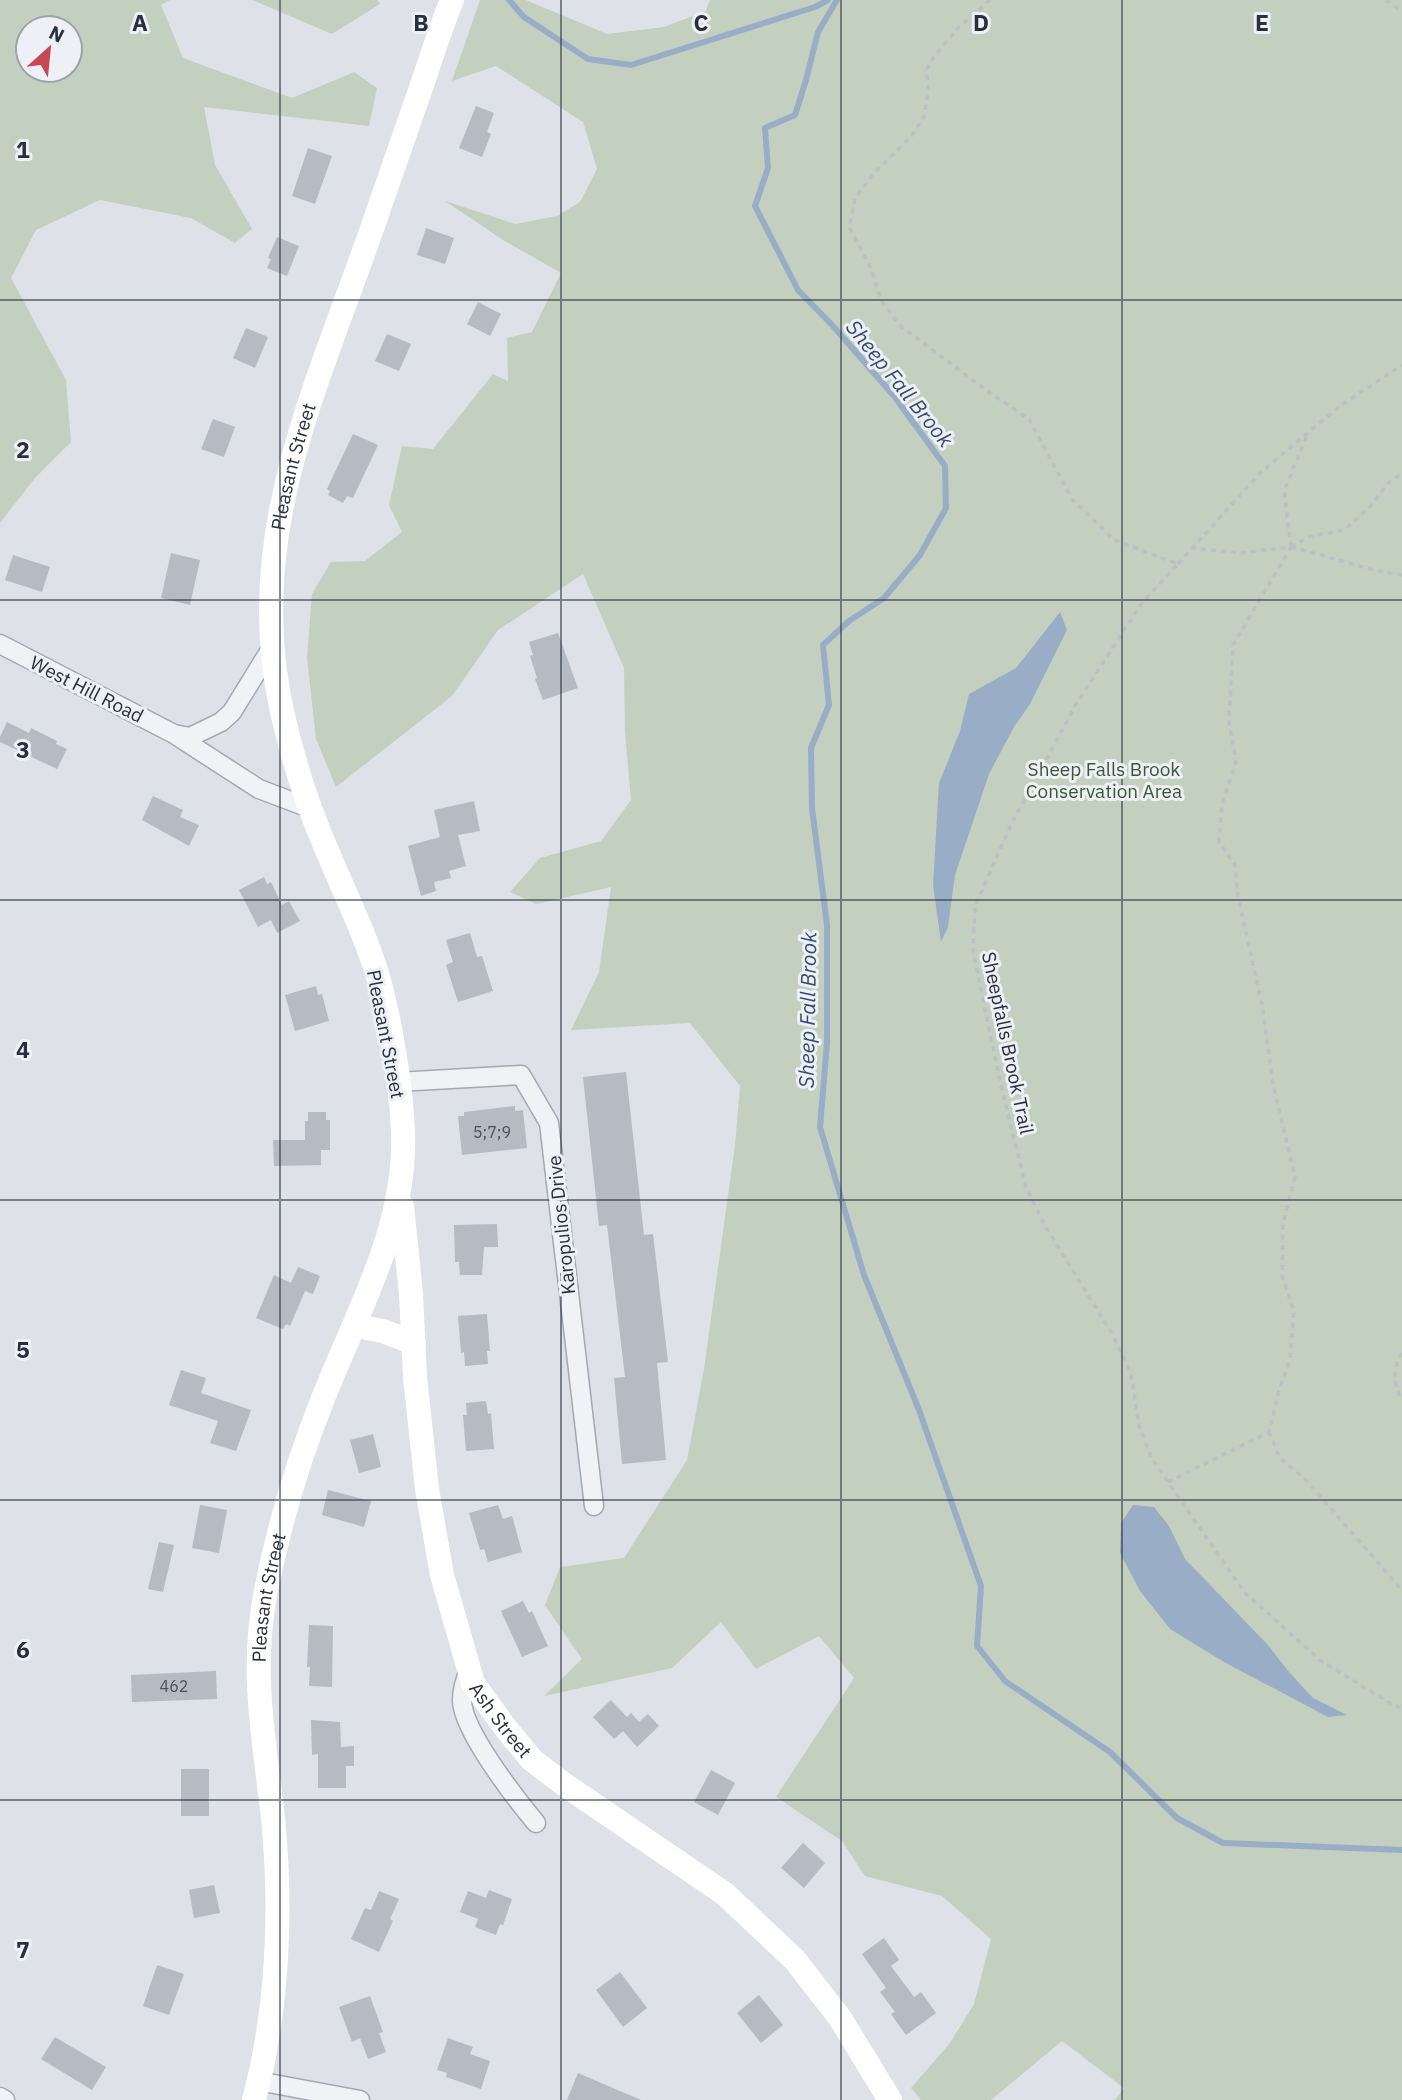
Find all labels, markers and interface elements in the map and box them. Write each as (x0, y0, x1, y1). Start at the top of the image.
text: A (132, 7, 148, 37)
text: B (413, 7, 429, 37)
text: C (694, 7, 709, 37)
text: D (973, 7, 989, 37)
text: E (1255, 7, 1269, 37)
north arrow (14, 14, 84, 84)
text: N (45, 20, 68, 48)
text: 1 (16, 134, 30, 164)
water label: Sheep Fall Brook (840, 314, 961, 453)
street label: Pleasant Street (266, 400, 321, 532)
text: 2 (16, 434, 30, 464)
street label: West Hill Road (26, 650, 148, 728)
text: 3 (16, 734, 30, 764)
park label: Sheep Falls Brook Conservation Area (1026, 757, 1182, 803)
water label: Sheep Fall Brook (792, 931, 822, 1088)
street label: Sheepfalls Brook Trail (977, 950, 1039, 1136)
street label: Pleasant Street (362, 968, 410, 1100)
text: 4 (16, 1034, 30, 1064)
house number: 5;7;9 (473, 1122, 511, 1142)
street label: Karopulios Drive (542, 1154, 580, 1296)
text: 5 (16, 1334, 30, 1364)
street label: Pleasant Street (247, 1530, 291, 1663)
text: 6 (16, 1634, 30, 1664)
house number: 462 (160, 1676, 188, 1696)
street label: Ash Street (464, 1677, 537, 1763)
text: 7 (16, 1934, 30, 1964)

